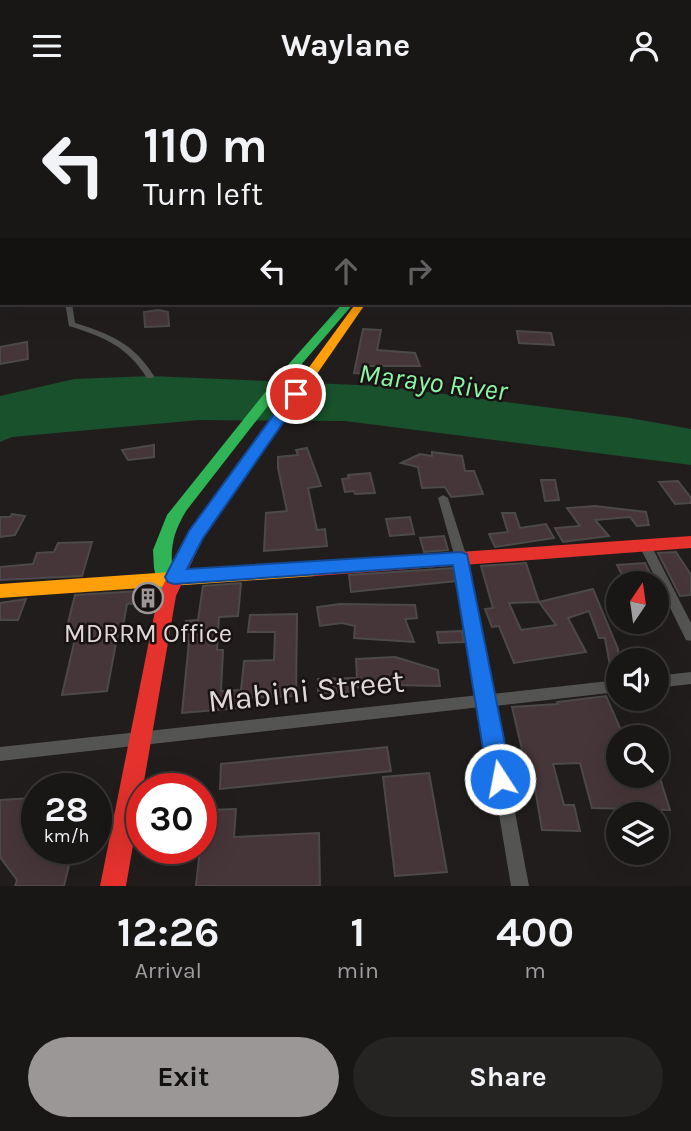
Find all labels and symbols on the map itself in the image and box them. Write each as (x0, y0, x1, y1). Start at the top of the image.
water label: Marayo River (357, 357, 511, 408)
pin (266, 364, 326, 424)
north arrow (606, 571, 668, 633)
building icon: MDRRM Office (131, 581, 165, 615)
place label: MDRRM Office (64, 618, 232, 649)
street label: Mabini Street (206, 662, 406, 720)
position arrow (463, 742, 537, 816)
speed limit sign: 30 (126, 773, 217, 864)

